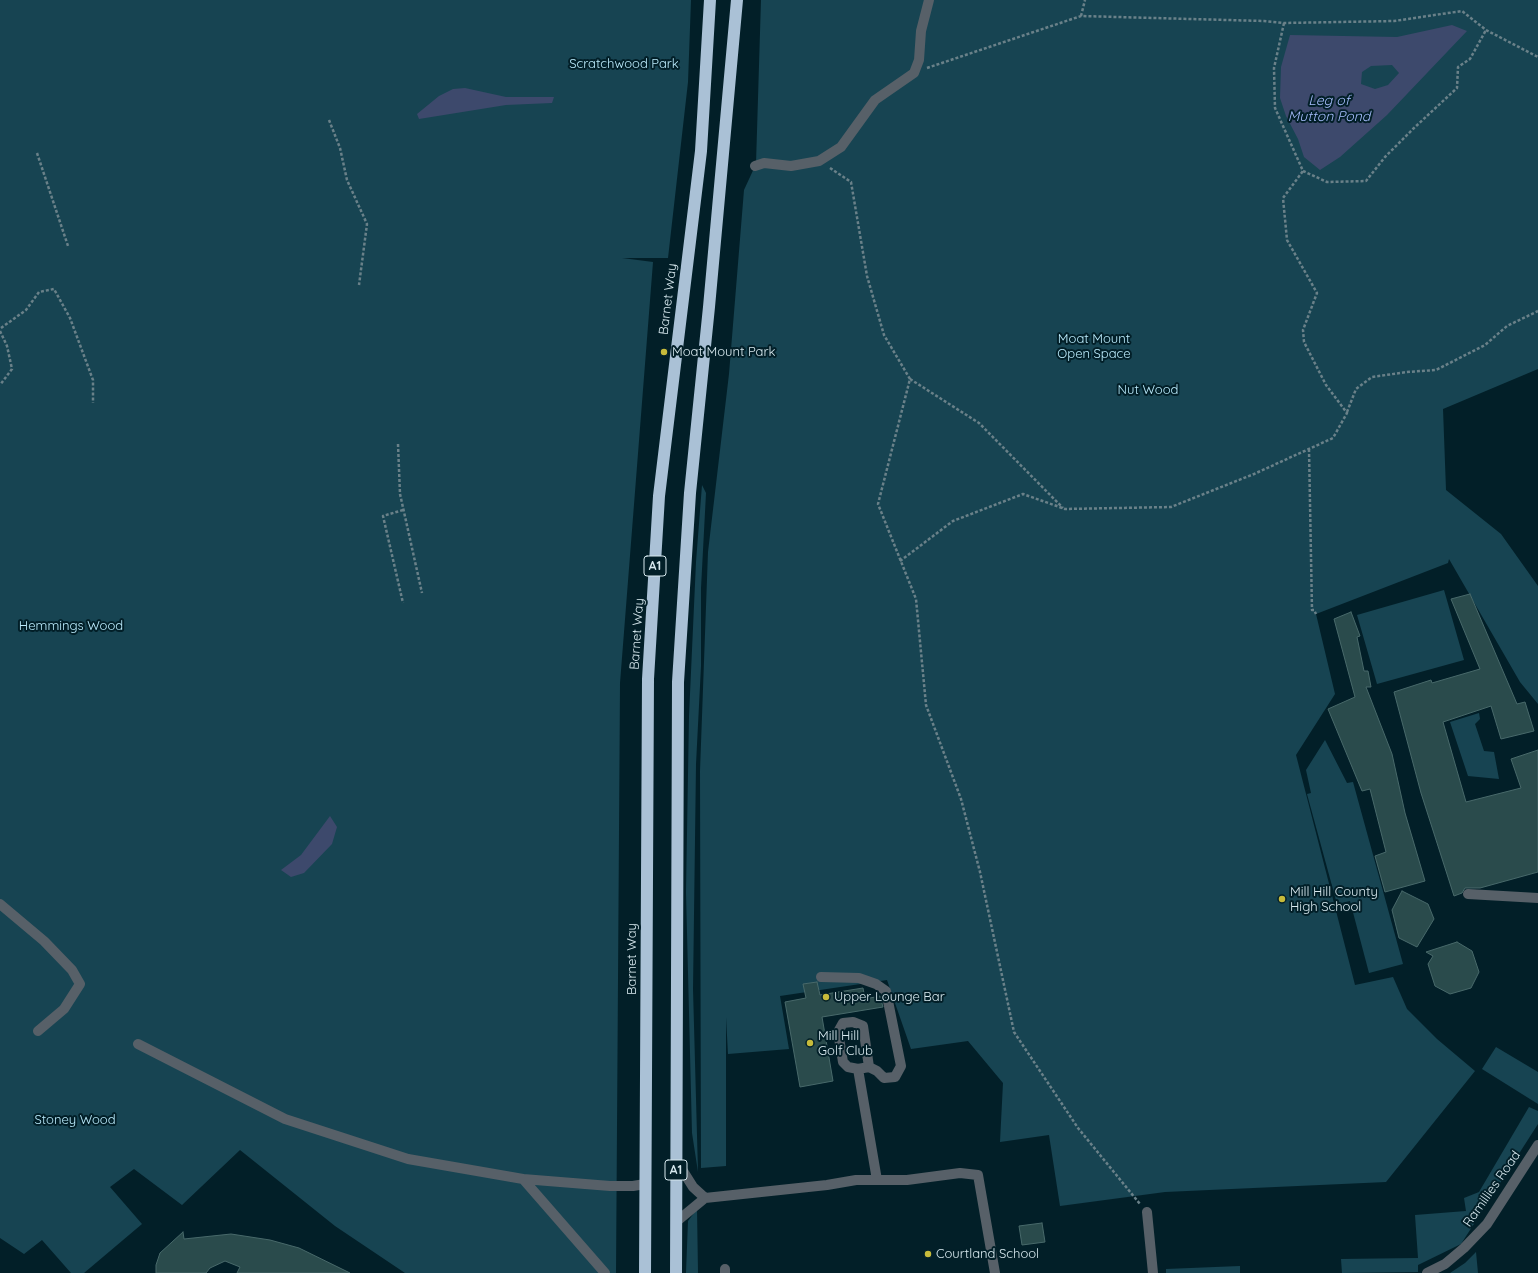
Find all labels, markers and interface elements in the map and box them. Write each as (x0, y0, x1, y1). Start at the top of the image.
park label: Scratchwood Park (569, 56, 679, 72)
water label: Leg of Mutton Pond (1288, 93, 1370, 126)
street label: Barnet Way (656, 262, 680, 336)
park label: Moat Mount Open Space (1057, 331, 1131, 362)
place label: Moat Mount Park (672, 344, 775, 360)
marker: Moat Mount Park (659, 347, 669, 357)
park label: Nut Wood (1118, 382, 1178, 398)
road number: A1 (644, 556, 666, 576)
street label: Barnet Way (627, 598, 647, 670)
park label: Hemmings Wood (19, 618, 123, 634)
place label: Mill Hill County High School (1290, 884, 1378, 915)
marker: Mill Hill County High School (1277, 894, 1287, 904)
street label: Barnet Way (624, 923, 640, 995)
place label: Upper Lounge Bar (834, 989, 945, 1005)
marker: Upper Lounge Bar (821, 992, 831, 1002)
place label: Mill Hill Golf Club (818, 1028, 873, 1059)
marker: Mill Hill Golf Club (805, 1038, 815, 1048)
park label: Stoney Wood (34, 1112, 116, 1128)
street label: Ramillies Road (1460, 1148, 1524, 1230)
road number: A1 (665, 1160, 687, 1180)
place label: Courtland School (936, 1246, 1039, 1262)
marker: Courtland School (923, 1249, 933, 1259)

